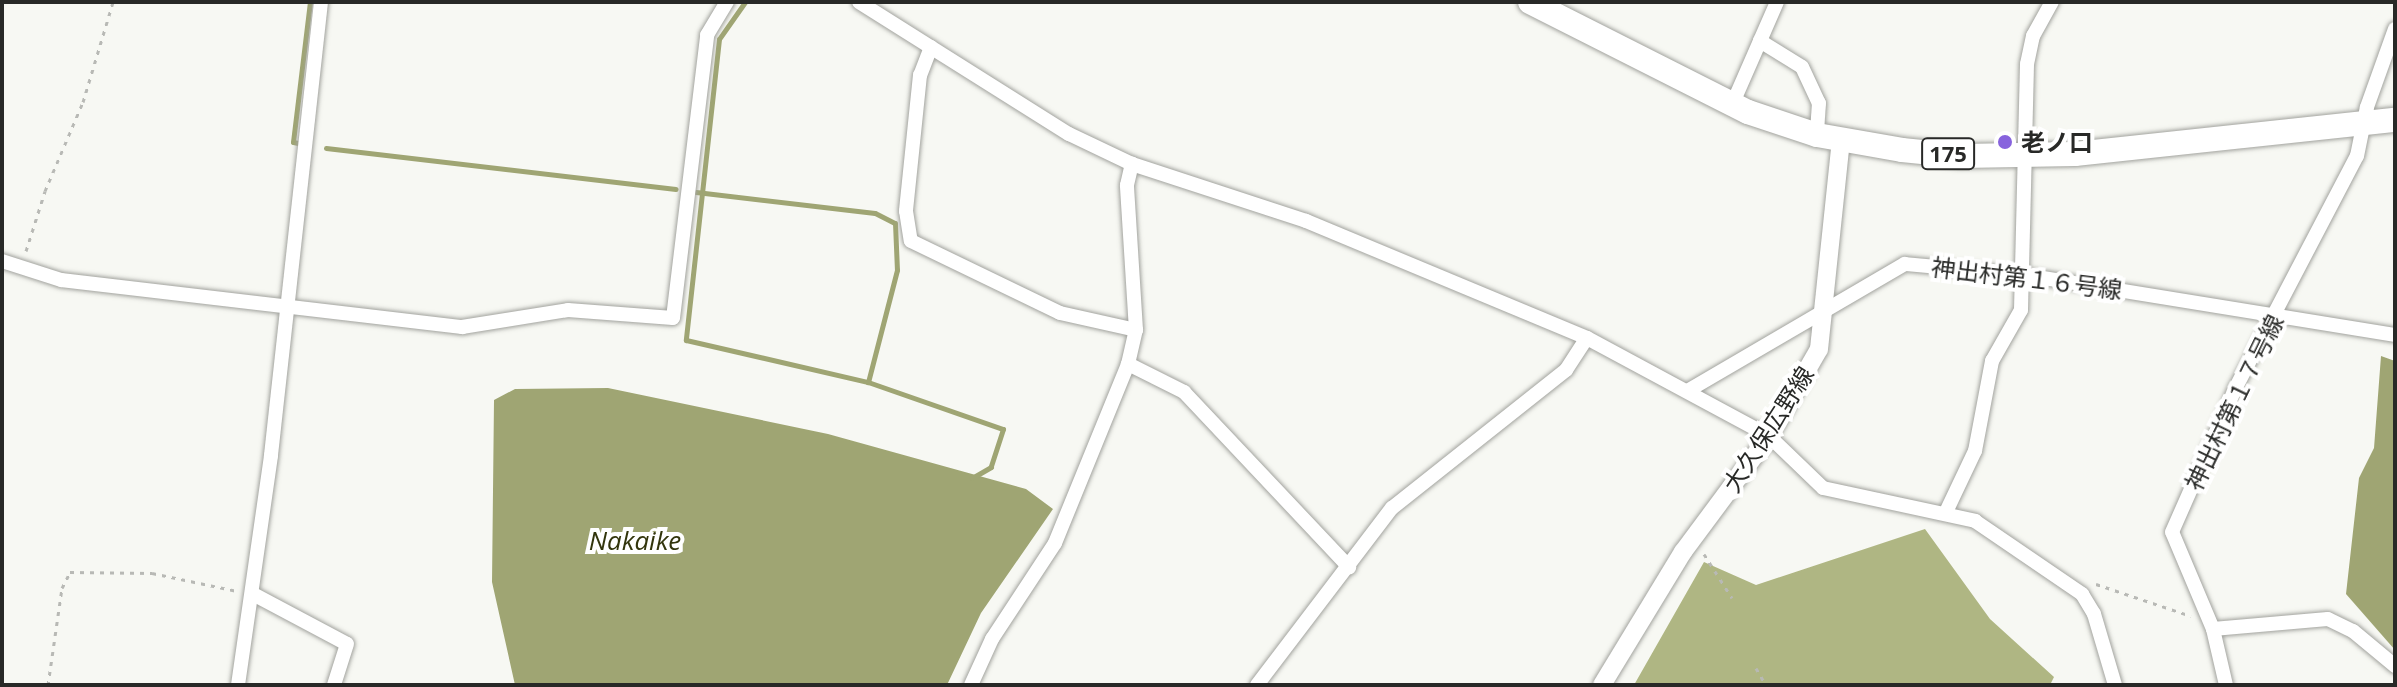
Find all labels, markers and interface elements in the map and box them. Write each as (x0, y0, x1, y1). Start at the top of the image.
place label: 老ノ口 (2021, 128, 2093, 156)
marker: 老ノ口 (1996, 133, 2014, 151)
road number: 175 (1920, 136, 1976, 172)
street label: 神出村第１６号線 (1930, 252, 2124, 304)
street label: 神出村第１７号線 (2179, 309, 2289, 495)
street label: 大久保広野線 (1717, 361, 1819, 497)
water label: Nakaike (589, 525, 681, 557)

